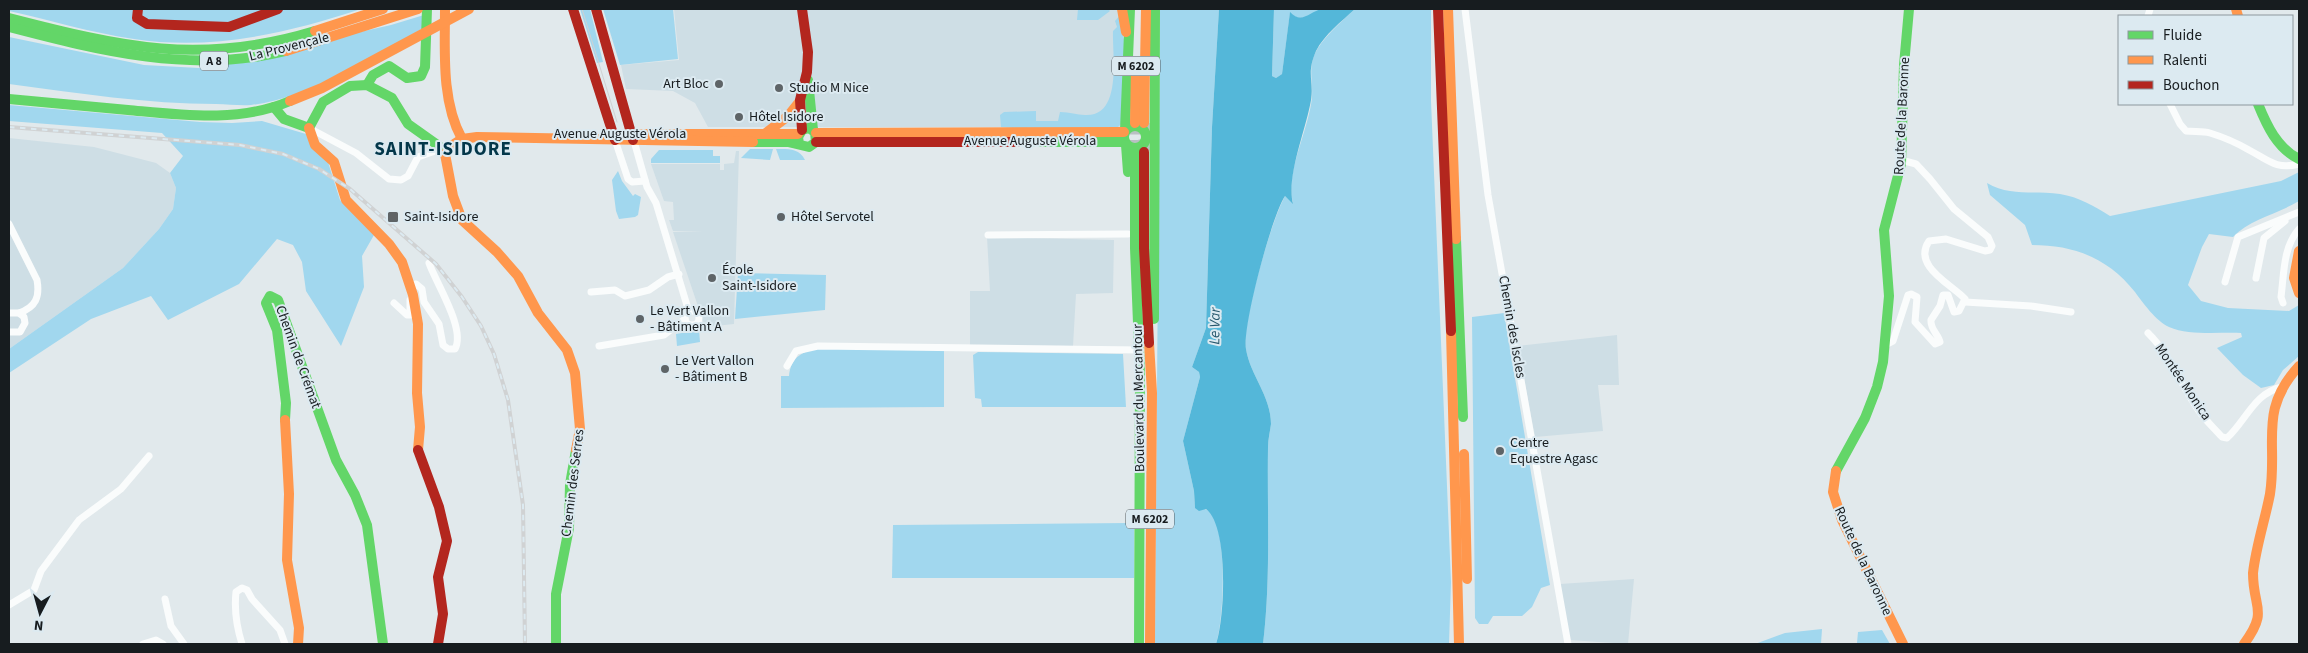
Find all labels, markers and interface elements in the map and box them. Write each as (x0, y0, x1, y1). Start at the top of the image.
legend (2118, 15, 2293, 105)
text: Fluide (2163, 25, 2202, 46)
street label: La Provençale (247, 27, 331, 67)
text: Ralenti (2163, 50, 2207, 71)
road number: A 8 (200, 51, 228, 70)
road number: M 6202 (1112, 56, 1160, 76)
street label: Route de la Baronne (1889, 56, 1915, 175)
place label: Art Bloc (663, 74, 710, 94)
text: Bouchon (2163, 75, 2219, 96)
marker: Art Bloc (713, 78, 725, 90)
place label: Studio M Nice (789, 78, 869, 98)
marker: Studio M Nice (773, 82, 785, 94)
place label: Hôtel Isidore (749, 107, 823, 127)
marker: Hôtel Isidore (733, 111, 745, 123)
street label: Avenue Auguste Vérola (554, 124, 686, 144)
street label: Avenue Auguste Vérola (964, 131, 1096, 151)
district label: SAINT-ISIDORE (374, 136, 512, 163)
place label: Saint-Isidore (404, 207, 478, 227)
place label: Hôtel Servotel (791, 207, 874, 227)
marker: Saint-Isidore (386, 210, 400, 224)
marker: Hôtel Servotel (775, 211, 787, 223)
place label: École Saint-Isidore (722, 260, 796, 296)
marker: École Saint-Isidore (706, 272, 718, 284)
street label: Chemin des Iscles (1493, 274, 1531, 380)
place label: Le Vert Vallon - Bâtiment A (650, 301, 729, 337)
street label: Chemin de Crémat (270, 303, 326, 412)
water label: Le Var (1204, 306, 1226, 345)
marker: Le Vert Vallon - Bâtiment A (634, 313, 646, 325)
street label: Boulevard du Mercantour (1128, 324, 1150, 472)
street label: Montée Monica (2150, 340, 2216, 424)
place label: Le Vert Vallon - Bâtiment B (675, 351, 754, 387)
marker: Le Vert Vallon - Bâtiment B (659, 363, 671, 375)
street label: Chemin des Serres (556, 428, 590, 538)
place label: Centre Equestre Agasc (1510, 433, 1599, 469)
marker: Centre Equestre Agasc (1494, 445, 1506, 457)
street label: Route de la Baronne (1829, 503, 1897, 619)
road number: M 6202 (1126, 509, 1174, 528)
north arrow (15, 588, 65, 638)
text: N (33, 615, 44, 635)

